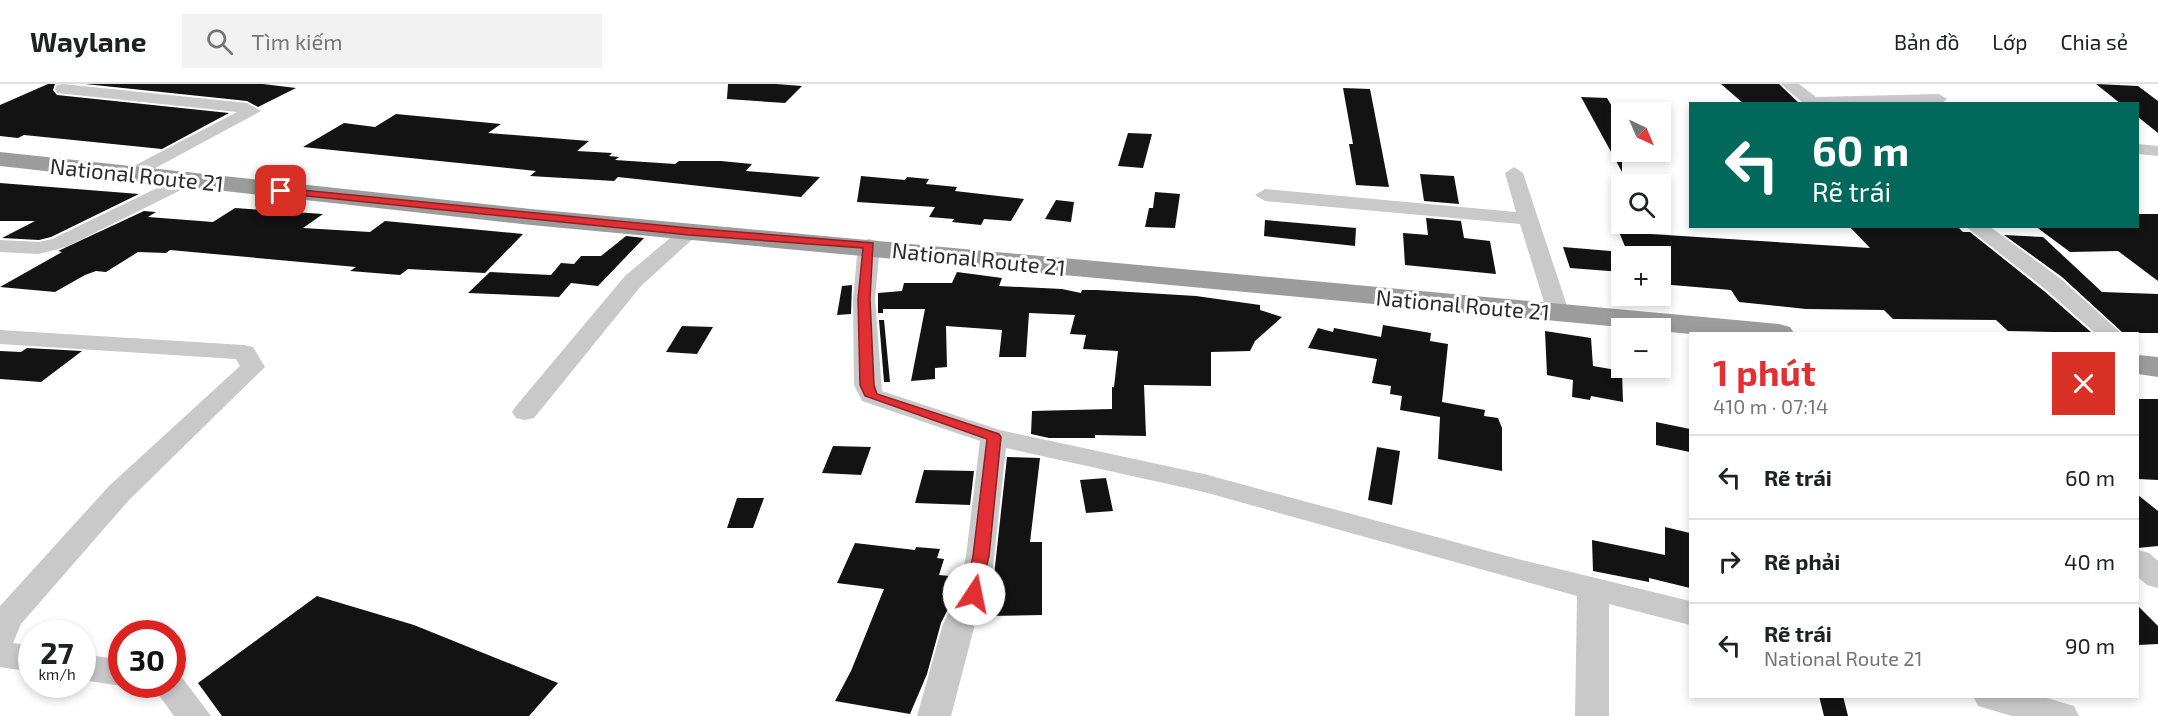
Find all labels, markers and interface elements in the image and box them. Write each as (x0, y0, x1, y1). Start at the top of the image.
search box (182, 14, 602, 68)
text: Waylane (30, 24, 146, 58)
icon: search (203, 25, 236, 58)
text: Tìm kiếm (251, 28, 343, 54)
text: Bản đồ (1894, 29, 1959, 54)
text: Lớp (1992, 29, 2027, 54)
text: Chia sẻ (2060, 29, 2128, 54)
north arrow (1611, 102, 1671, 162)
map controls (1611, 102, 1671, 378)
text: 60 m (1812, 124, 1909, 174)
icon: left (1713, 126, 1791, 204)
street label: National Route 21 (49, 152, 225, 196)
pin (255, 165, 306, 216)
icon: arrive (264, 174, 297, 207)
button: search (1611, 174, 1671, 234)
text: Rẽ trái (1812, 175, 1891, 207)
street label: National Route 21 (891, 236, 1067, 280)
button: + (1611, 246, 1671, 306)
street label: National Route 21 (1375, 283, 1551, 325)
button: − (1611, 318, 1671, 378)
text: 1 phút (1713, 350, 1816, 393)
button: close (2052, 352, 2115, 415)
text: 410 m · 07:14 (1713, 394, 1828, 418)
icon: left (1713, 461, 1746, 494)
text: Rẽ trái (1764, 464, 1832, 490)
text: 60 m (2065, 464, 2115, 490)
icon: right (1713, 545, 1746, 578)
text: Rẽ phải (1764, 548, 1840, 574)
text: 40 m (2064, 548, 2115, 574)
position arrow (942, 562, 1006, 626)
speed limit sign: 30 (108, 620, 186, 698)
text: Rẽ trái (1764, 620, 1832, 646)
icon: left (1713, 629, 1746, 662)
text: 90 m (2065, 632, 2115, 658)
text: 27 (40, 634, 74, 670)
text: National Route 21 (1764, 646, 1923, 670)
text: km/h (38, 665, 76, 683)

